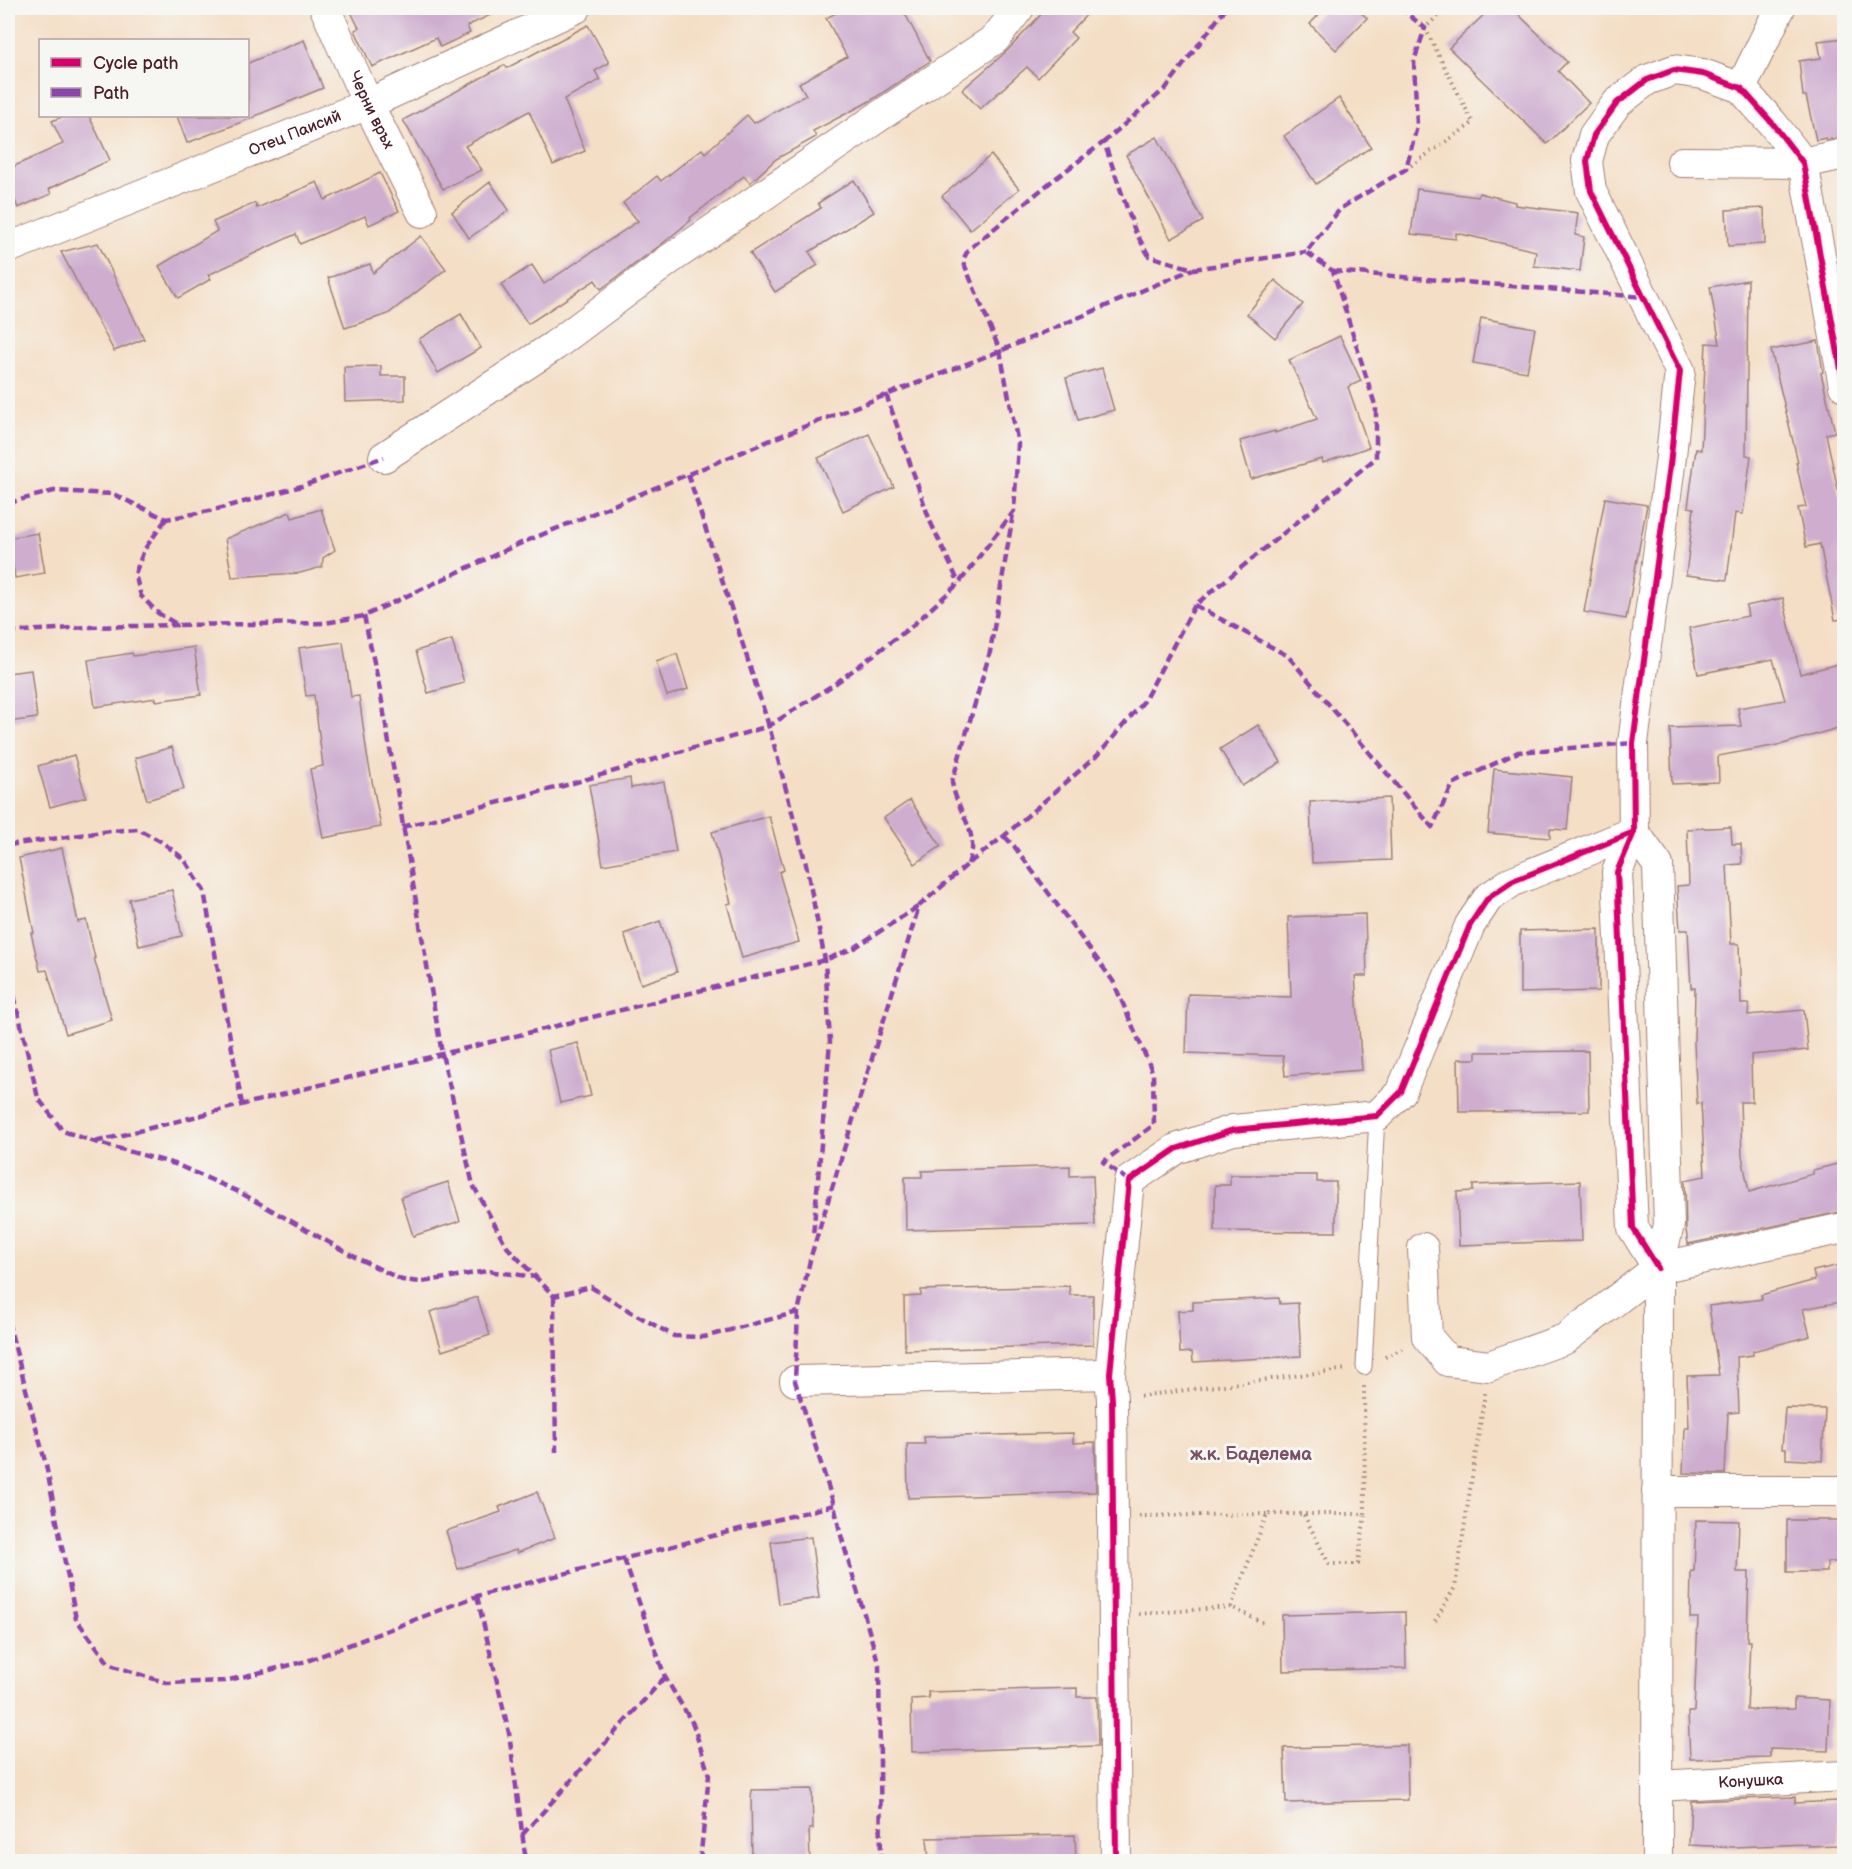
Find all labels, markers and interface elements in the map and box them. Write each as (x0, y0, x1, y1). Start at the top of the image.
legend (39, 39, 249, 117)
text: Cycle path (93, 53, 179, 74)
street label: Черни връх (345, 68, 398, 152)
text: Path (93, 83, 129, 104)
street label: Отец Паисий (246, 106, 344, 160)
district label: ж.к. Баделема (1190, 1444, 1312, 1465)
street label: Конушка (1718, 1770, 1784, 1792)

